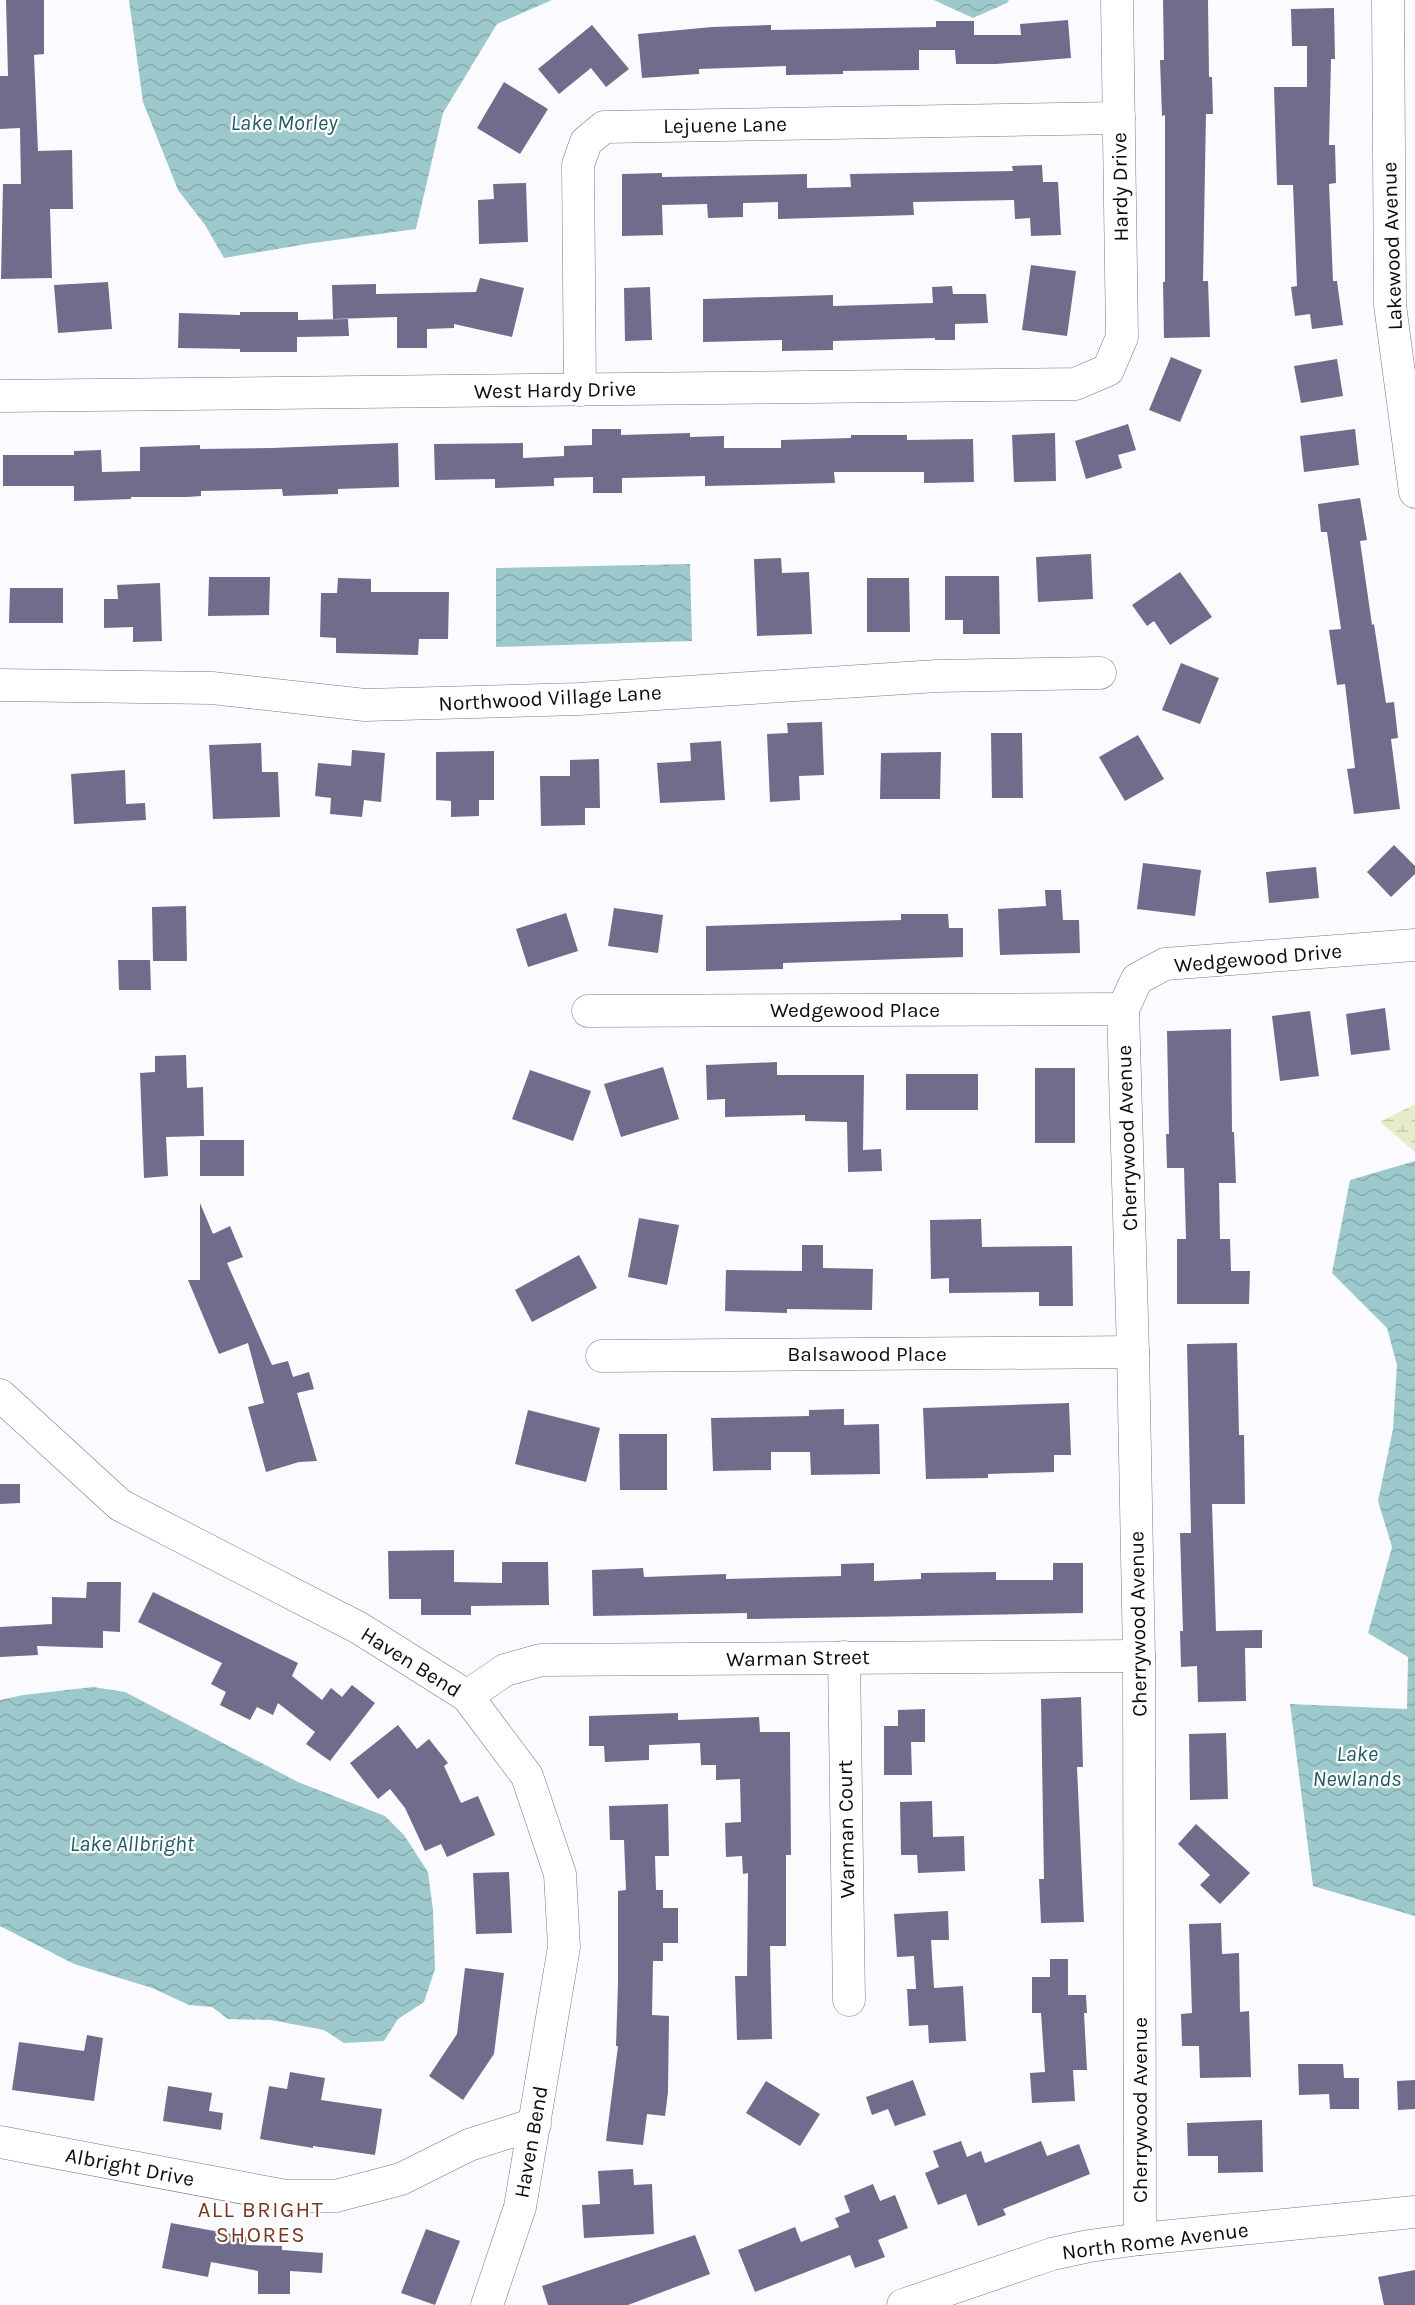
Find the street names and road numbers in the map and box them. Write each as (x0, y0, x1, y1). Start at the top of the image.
street label: Lejuene Lane (663, 112, 787, 138)
street label: Hardy Drive (1107, 132, 1133, 242)
street label: Lakewood Avenue (1377, 161, 1407, 331)
street label: West Hardy Drive (474, 377, 636, 403)
street label: Northwood Village Lane (438, 680, 662, 716)
street label: Wedgewood Drive (1173, 939, 1343, 977)
street label: Wedgewood Place (770, 998, 940, 1022)
street label: Cherrywood Avenue (1112, 1045, 1142, 1231)
street label: Balsawood Place (787, 1342, 947, 1366)
street label: Cherrywood Avenue (1124, 1531, 1152, 1717)
street label: Haven Bend (356, 1622, 466, 1702)
street label: Warman Street (726, 1645, 870, 1671)
street label: Warman Court (833, 1759, 859, 1899)
street label: Cherrywood Avenue (1128, 2017, 1152, 2203)
street label: Haven Bend (509, 2084, 553, 2200)
street label: Albright Drive (64, 2143, 196, 2191)
street label: North Rome Avenue (1060, 2218, 1250, 2264)

